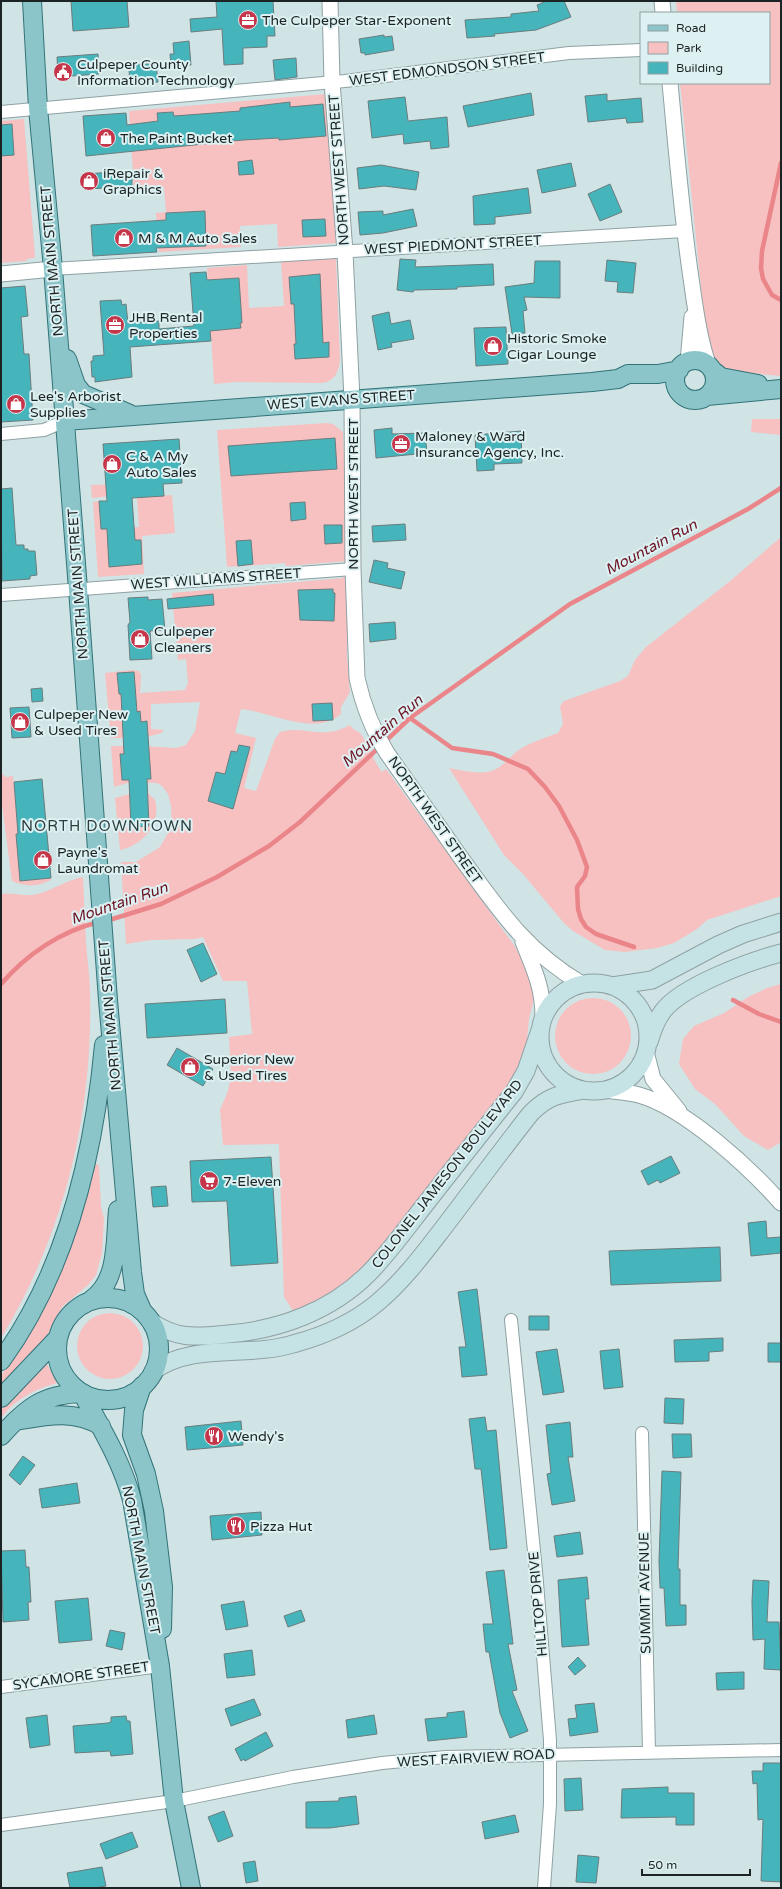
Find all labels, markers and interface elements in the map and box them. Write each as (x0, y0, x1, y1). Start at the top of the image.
office icon: The Culpeper Star-Exponent (237, 9, 259, 31)
place label: The Culpeper Star-Exponent (262, 12, 452, 29)
legend (640, 12, 770, 84)
text: Road (676, 21, 706, 35)
text: Park (676, 41, 702, 55)
street label: WEST EDMONDSON STREET (348, 48, 546, 89)
place label: Culpeper County Information Technology (77, 56, 235, 89)
public building icon: Culpeper County Information Technology (52, 61, 74, 83)
text: Building (676, 61, 723, 75)
street label: NORTH WEST STREET (325, 93, 353, 246)
shop icon: The Paint Bucket (95, 127, 117, 149)
place label: The Paint Bucket (120, 130, 233, 147)
place label: iRepair & Graphics (103, 165, 164, 198)
shop icon: iRepair & Graphics (78, 170, 100, 192)
street label: NORTH MAIN STREET (37, 185, 67, 337)
shop icon: M & M Auto Sales (113, 227, 135, 249)
place label: M & M Auto Sales (138, 230, 257, 247)
street label: WEST PIEDMONT STREET (364, 232, 543, 258)
place label: JHB Rental Properties (129, 309, 202, 342)
office icon: JHB Rental Properties (104, 314, 126, 336)
place label: Historic Smoke Cigar Lounge (507, 330, 607, 363)
shop icon: Historic Smoke Cigar Lounge (482, 335, 504, 357)
street label: WEST EVANS STREET (266, 386, 416, 414)
place label: Lee's Arborist Supplies (30, 388, 122, 421)
shop icon: Lee's Arborist Supplies (5, 393, 27, 415)
street label: NORTH WEST STREET (345, 418, 362, 570)
place label: Maloney & Ward Insurance Agency, Inc. (415, 428, 564, 461)
office icon: Maloney & Ward Insurance Agency, Inc. (390, 433, 412, 455)
place label: C & A My Auto Sales (126, 448, 197, 481)
shop icon: C & A My Auto Sales (101, 453, 123, 475)
street label: NORTH MAIN STREET (64, 508, 92, 660)
water label: Mountain Run (602, 515, 701, 579)
street label: WEST WILLIAMS STREET (130, 565, 302, 593)
place label: Culpeper Cleaners (154, 623, 215, 656)
shop icon: Culpeper Cleaners (129, 628, 151, 650)
water label: Mountain Run (338, 690, 427, 771)
place label: Culpeper New & Used Tires (34, 706, 128, 739)
shop icon: Culpeper New & Used Tires (9, 711, 31, 733)
street label: NORTH WEST STREET (385, 753, 486, 887)
district label: NORTH DOWNTOWN (21, 817, 193, 835)
place label: Payne's Laundromat (57, 844, 139, 877)
shop icon: Payne's Laundromat (32, 849, 54, 871)
water label: Mountain Run (68, 878, 171, 928)
street label: NORTH MAIN STREET (95, 939, 125, 1091)
place label: Superior New & Used Tires (204, 1051, 294, 1084)
shop icon: Superior New & Used Tires (179, 1056, 201, 1078)
street label: COLONEL JAMESON BOULEVARD (368, 1076, 526, 1272)
supermarket icon: 7-Eleven (198, 1170, 220, 1192)
place label: 7-Eleven (223, 1173, 281, 1190)
restaurant icon: Wendy's (203, 1425, 225, 1447)
place label: Wendy's (228, 1428, 284, 1445)
street label: NORTH MAIN STREET (118, 1484, 164, 1636)
restaurant icon: Pizza Hut (225, 1515, 247, 1537)
place label: Pizza Hut (250, 1518, 313, 1535)
street label: SUMMIT AVENUE (635, 1532, 655, 1654)
street label: HILLTOP DRIVE (525, 1551, 551, 1657)
street label: SYCAMORE STREET (12, 1658, 151, 1694)
street label: WEST FAIRVIEW ROAD (397, 1745, 555, 1771)
scale bar (642, 1851, 750, 1877)
text: 50 m (648, 1858, 677, 1872)

